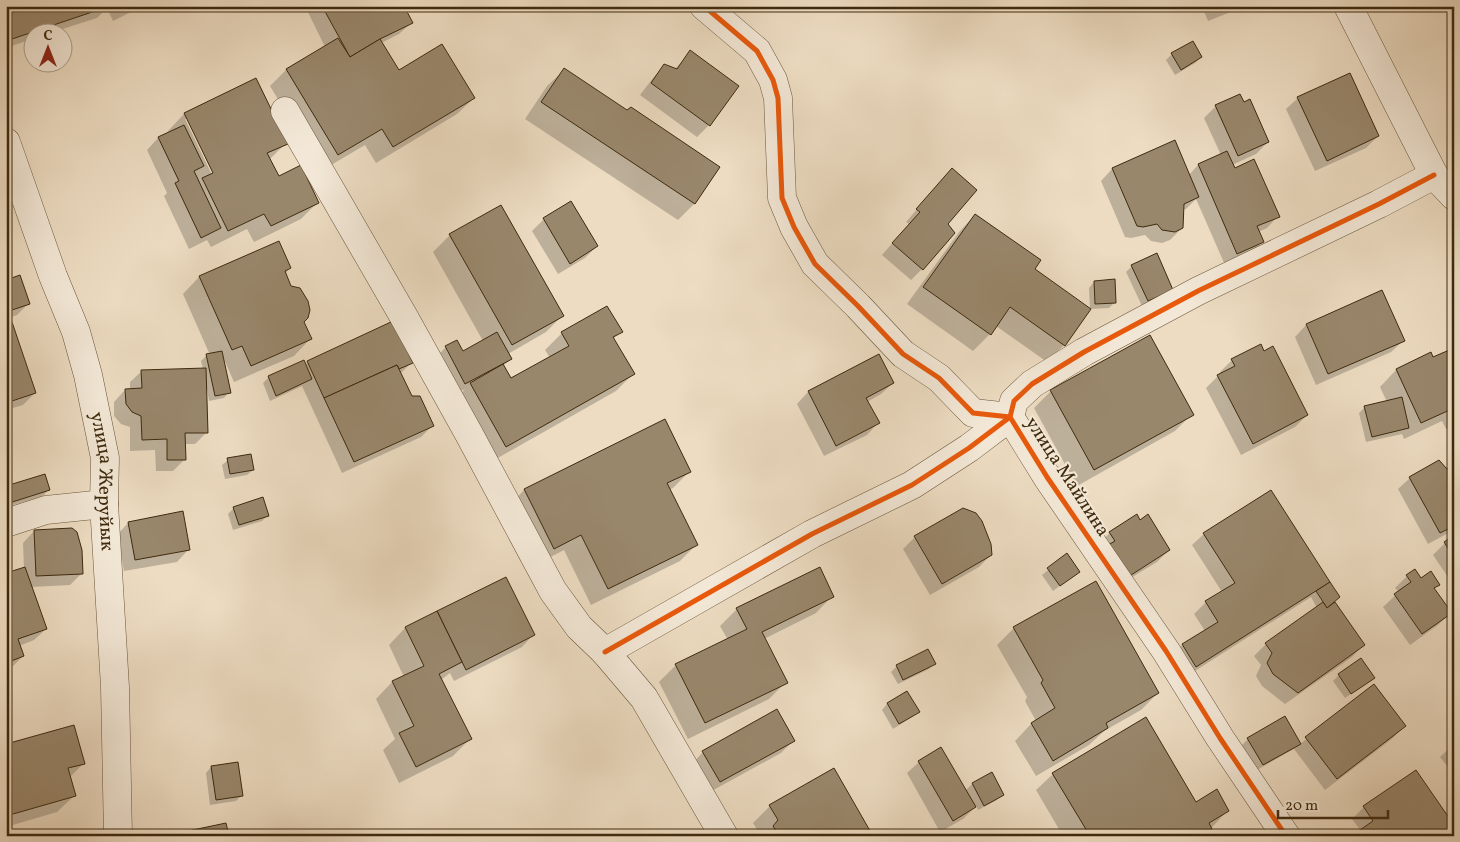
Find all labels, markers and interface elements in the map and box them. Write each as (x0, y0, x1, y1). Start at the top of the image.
north arrow (22, 22, 72, 72)
text: С (43, 27, 53, 46)
street label: улица Жеруйык (83, 410, 120, 552)
street label: улица Майлина (1018, 412, 1116, 542)
scale bar (1278, 787, 1388, 819)
text: 20 m (1285, 796, 1318, 817)

